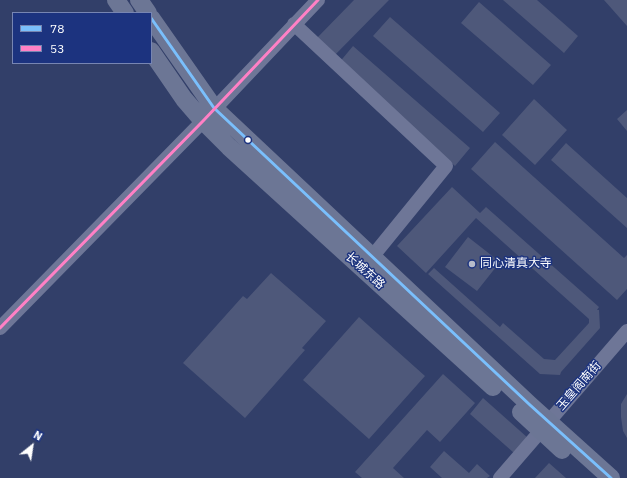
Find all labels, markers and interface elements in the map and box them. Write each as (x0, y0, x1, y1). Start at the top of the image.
legend (12, 12, 152, 64)
text: 78 (50, 21, 64, 36)
text: 53 (50, 41, 64, 56)
unlabelled marker (243, 135, 253, 145)
street label: 长城东路 (342, 250, 388, 292)
place label: 同心清真大寺 (480, 257, 552, 271)
marker: 同心清真大寺 (467, 259, 477, 269)
street label: 玉皇阁南街 (554, 359, 604, 413)
north arrow (12, 426, 52, 466)
text: N (31, 428, 45, 444)

